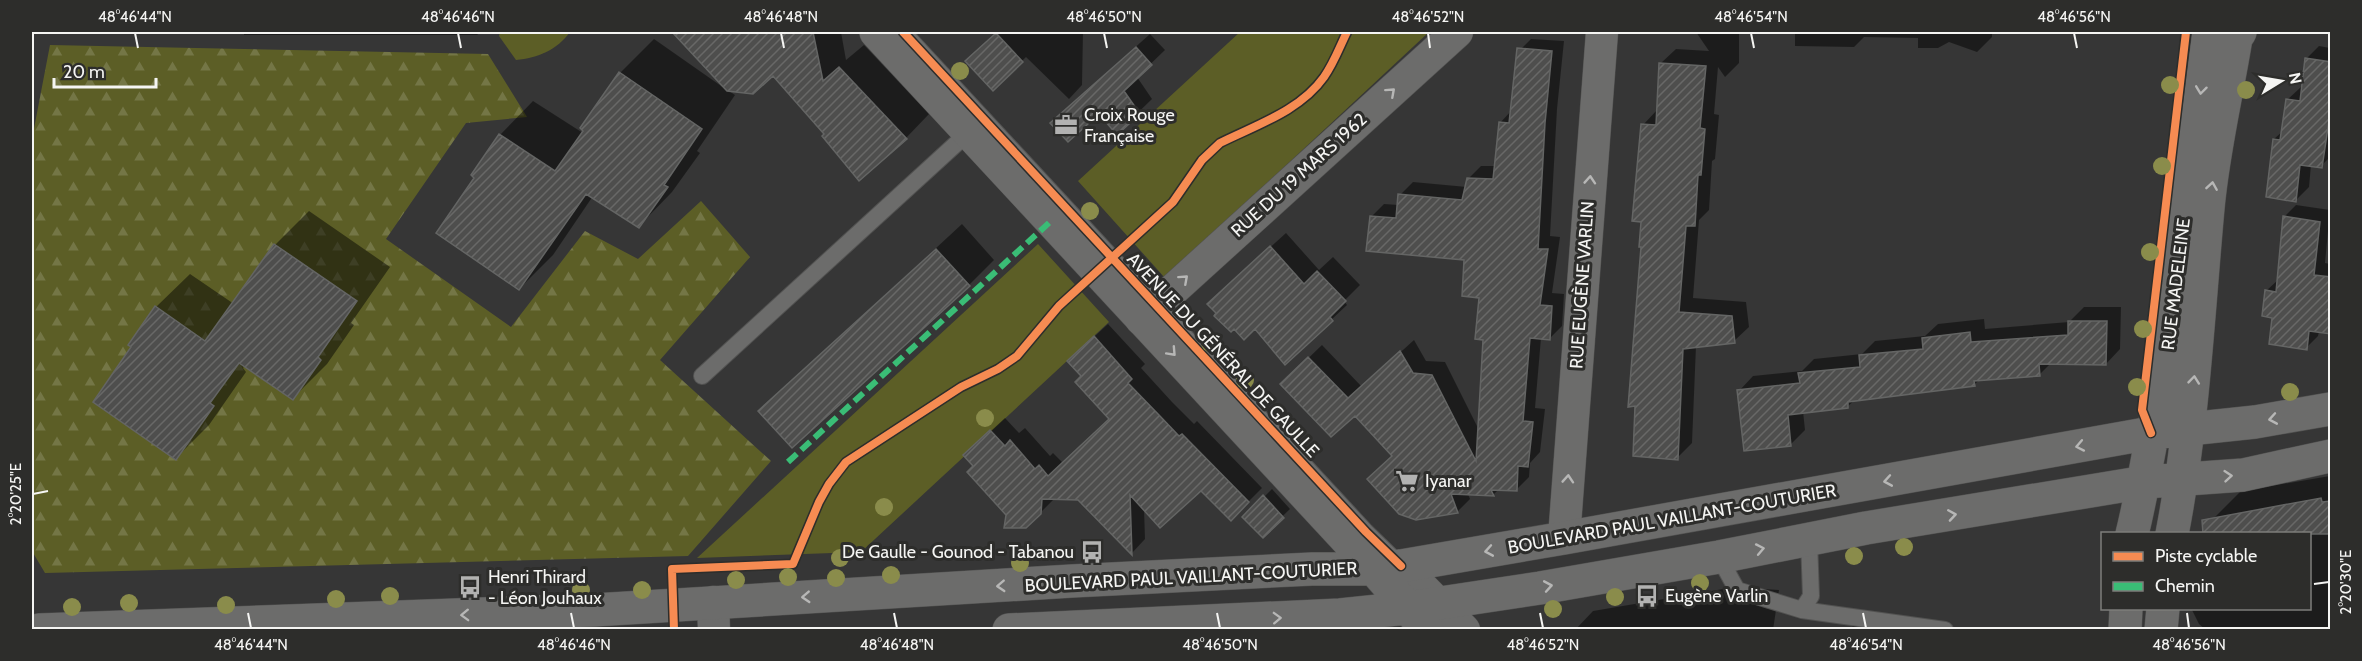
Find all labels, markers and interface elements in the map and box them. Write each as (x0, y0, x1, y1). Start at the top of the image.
text: 48°46'44"N (98, 8, 172, 26)
text: 48°46'46"N (421, 8, 495, 26)
text: 48°46'48"N (744, 8, 818, 26)
text: 48°46'50"N (1066, 8, 1142, 26)
text: 48°46'52"N (1392, 8, 1464, 26)
text: 48°46'54"N (1714, 8, 1788, 26)
text: 48°46'56"N (2037, 8, 2111, 26)
scale bar (54, 51, 156, 89)
north arrow (2251, 51, 2311, 111)
text: 20 m (63, 61, 105, 83)
text: N (2285, 71, 2306, 86)
one-way arrow (2196, 85, 2208, 94)
one-way arrow (1384, 88, 1395, 99)
place label: Croix Rouge Française (1084, 104, 1175, 147)
street label: RUE DU 19 MARS 1962 (1227, 108, 1371, 242)
office icon: Croix Rouge Française (1053, 112, 1079, 138)
one-way arrow (1584, 176, 1597, 185)
one-way arrow (2205, 181, 2217, 191)
street label: RUE EUGÈNE VARLIN (1565, 200, 1599, 370)
street label: RUE MADELEINE (2157, 217, 2195, 351)
street label: AVENUE DU GÉNÉRAL DE GAULLE (1122, 248, 1324, 462)
one-way arrow (1178, 275, 1188, 286)
one-way arrow (1165, 345, 1176, 356)
one-way arrow (2187, 375, 2200, 385)
one-way arrow (2268, 412, 2278, 425)
one-way arrow (2075, 439, 2085, 452)
text: 2°20'25"E (7, 463, 25, 525)
supermarket icon: Iyanar (1394, 468, 1420, 494)
place label: Iyanar (1425, 470, 1472, 492)
one-way arrow (2224, 470, 2233, 483)
one-way arrow (1883, 474, 1893, 486)
one-way arrow (1561, 475, 1574, 484)
street label: BOULEVARD PAUL VAILLANT-COUTURIER (1506, 479, 1838, 559)
one-way arrow (1948, 509, 1957, 521)
legend (2101, 532, 2311, 610)
bus stop icon: De Gaulle - Gounod - Tabanou (1079, 539, 1105, 565)
place label: De Gaulle - Gounod - Tabanou (842, 541, 1074, 563)
one-way arrow (1755, 543, 1765, 556)
one-way arrow (1484, 544, 1494, 557)
text: Piste cyclable (2155, 545, 2257, 567)
text: 2°20'30"E (2337, 550, 2355, 614)
street label: BOULEVARD PAUL VAILLANT-COUTURIER (1024, 557, 1358, 597)
place label: Henri Thirard - Léon Jouhaux (488, 566, 602, 609)
bus stop icon: Henri Thirard - Léon Jouhaux (457, 574, 483, 600)
text: Chemin (2155, 575, 2215, 597)
one-way arrow (996, 579, 1005, 592)
one-way arrow (1543, 581, 1552, 593)
bus stop icon: Eugène Varlin (1634, 583, 1660, 609)
place label: Eugène Varlin (1665, 585, 1768, 607)
one-way arrow (802, 590, 811, 603)
one-way arrow (460, 608, 469, 621)
one-way arrow (1272, 611, 1281, 624)
text: 48°46'44"N (214, 636, 288, 654)
text: 48°46'46"N (537, 636, 611, 654)
text: 48°46'48"N (860, 636, 934, 654)
text: 48°46'50"N (1182, 636, 1258, 654)
text: 48°46'52"N (1507, 636, 1579, 654)
text: 48°46'54"N (1829, 636, 1903, 654)
text: 48°46'56"N (2152, 636, 2226, 654)

